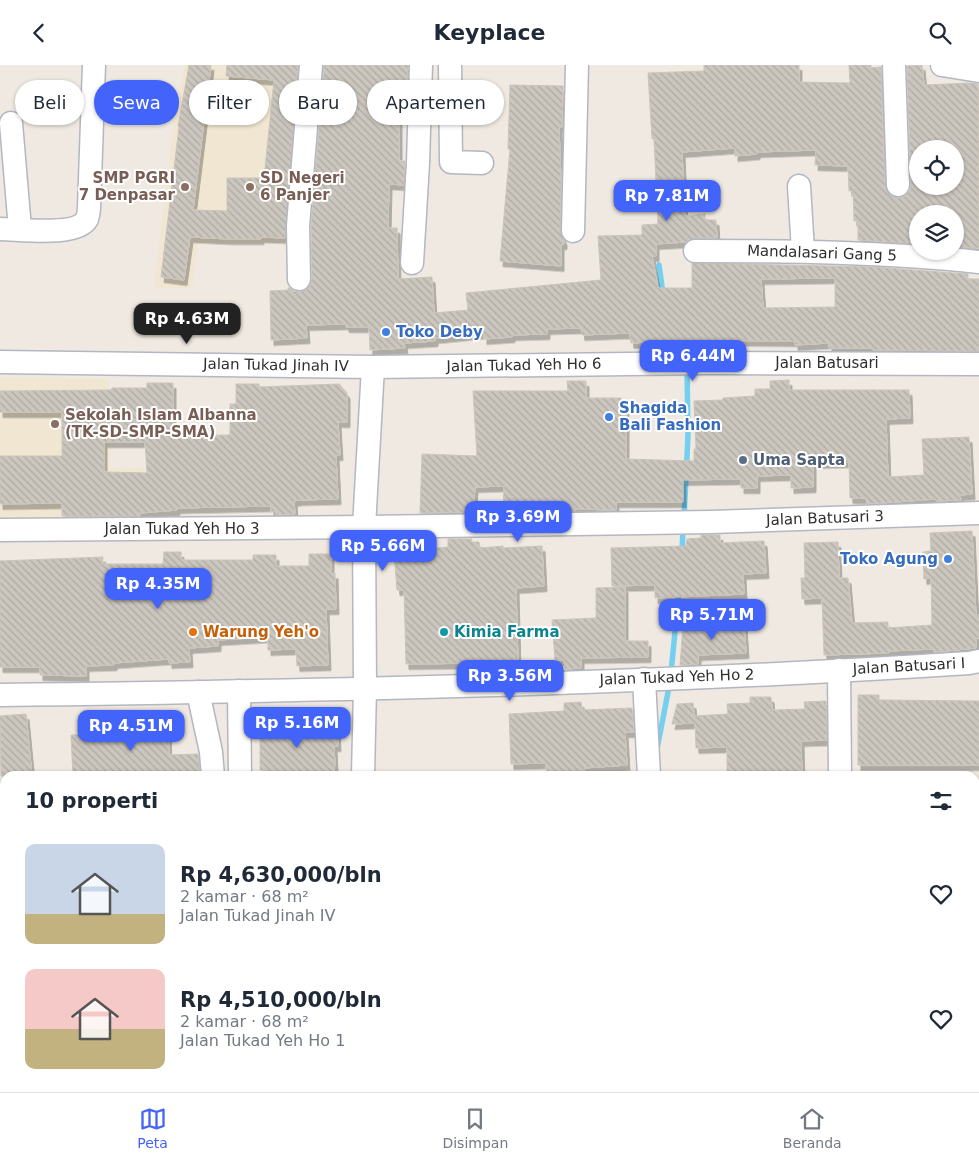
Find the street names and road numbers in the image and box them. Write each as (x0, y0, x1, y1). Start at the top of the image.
street label: Mandalasari Gang 5 (747, 241, 897, 265)
street label: Jalan Batusari (774, 354, 879, 372)
street label: Jalan Tukad Jinah IV (202, 355, 350, 375)
street label: Jalan Tukad Yeh Ho 6 (445, 355, 602, 375)
street label: Jalan Batusari 3 (765, 507, 884, 529)
street label: Jalan Tukad Yeh Ho 3 (104, 520, 260, 538)
street label: Jalan Batusari I (851, 654, 966, 678)
street label: Jalan Tukad Yeh Ho 2 (598, 665, 755, 689)

